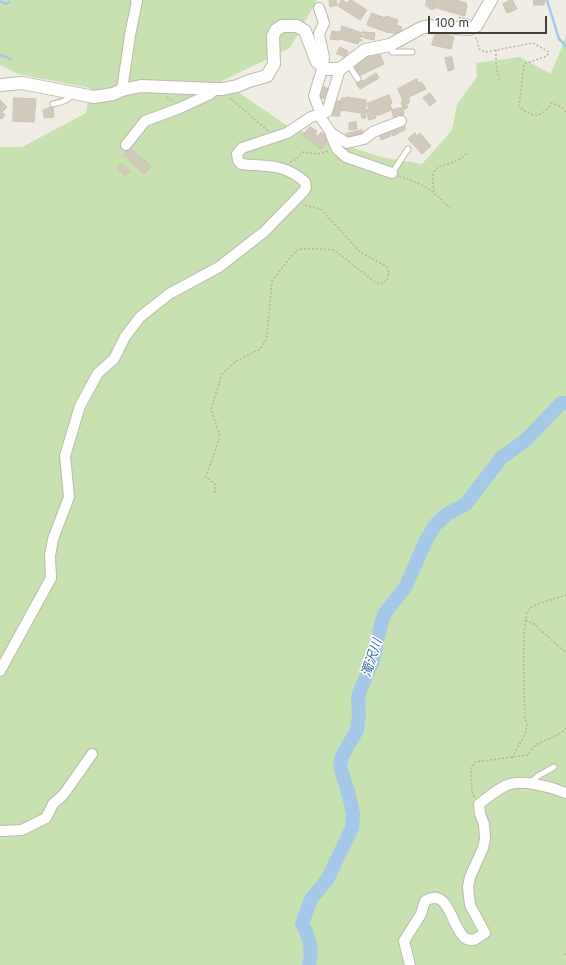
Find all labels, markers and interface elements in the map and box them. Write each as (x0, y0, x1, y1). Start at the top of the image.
scale bar (430, 8, 549, 34)
text: 100 m (435, 15, 469, 30)
water label: 濁沢川 (359, 637, 385, 679)

